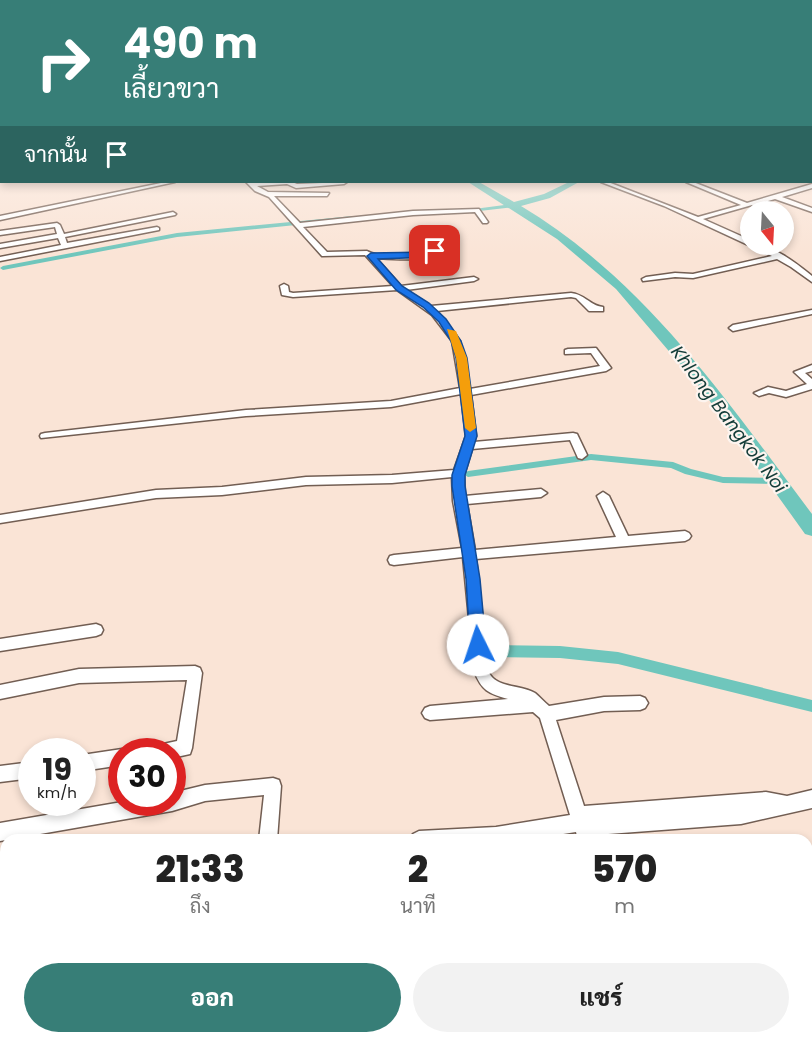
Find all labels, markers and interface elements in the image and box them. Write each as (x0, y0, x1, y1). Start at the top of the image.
text: 490 m (123, 14, 258, 73)
icon: right (24, 24, 102, 102)
text: เลี้ยวขวา (123, 70, 219, 107)
icon: arrive (100, 138, 133, 171)
text: จากนั้น (24, 139, 88, 170)
north arrow (740, 201, 794, 255)
map controls (740, 201, 794, 255)
pin (409, 225, 460, 276)
icon: arrive (418, 234, 451, 267)
water label: Khlong Bangkok Noi (665, 340, 793, 498)
position arrow (446, 613, 510, 677)
speed limit sign: 30 (108, 738, 186, 816)
text: 19 (42, 748, 72, 791)
text: km/h (37, 782, 77, 803)
text: 21:33 (156, 844, 245, 895)
text: 2 (408, 844, 428, 895)
text: 570 (591, 844, 657, 895)
text: ถึง (190, 892, 210, 920)
text: นาที (400, 892, 436, 920)
text: m (614, 892, 635, 920)
button: ออก (24, 963, 401, 1032)
button: แชร์ (413, 963, 789, 1032)

